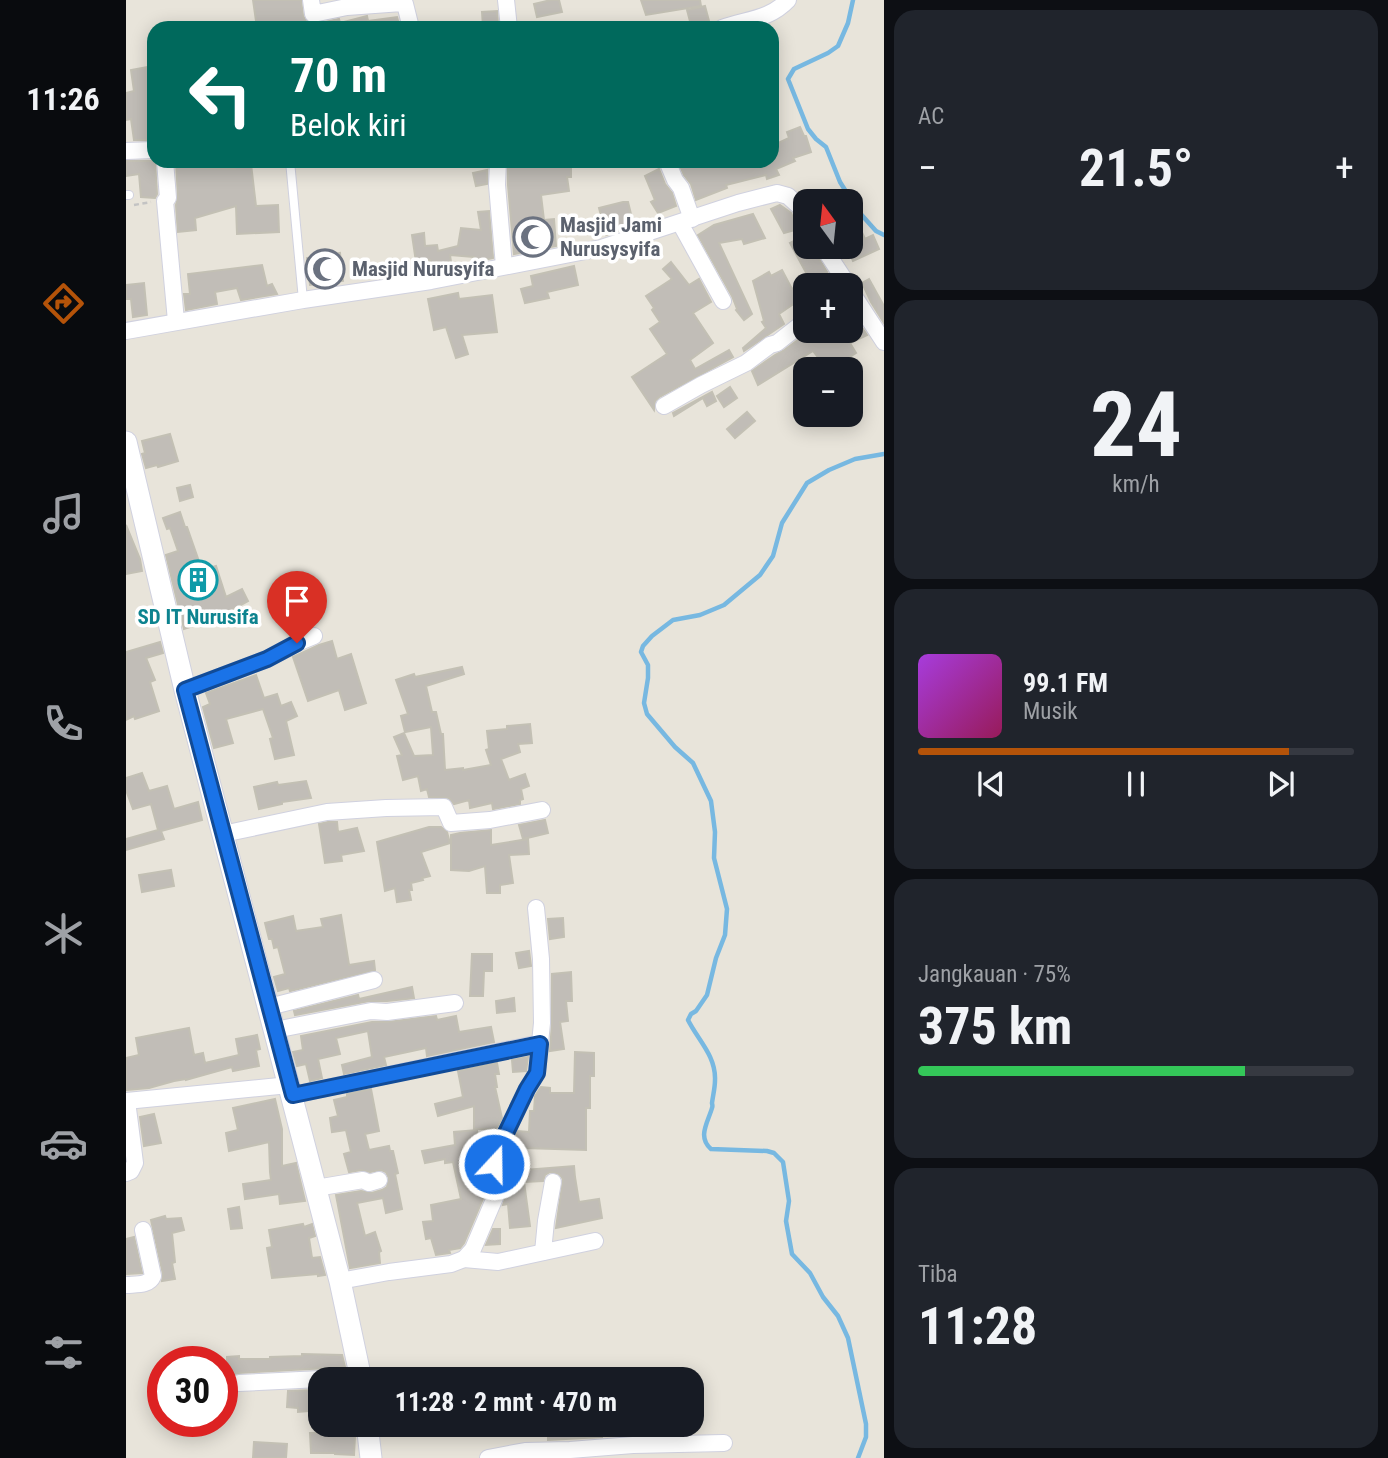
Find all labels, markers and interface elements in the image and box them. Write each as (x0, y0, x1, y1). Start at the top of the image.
text: 70 m (290, 47, 387, 104)
icon: left (175, 49, 266, 140)
text: 11:26 (26, 80, 100, 118)
text: AC (918, 103, 944, 130)
text: Belok kiri (290, 106, 407, 144)
text: 21.5° (1079, 138, 1193, 199)
text: − (918, 146, 937, 190)
text: + (1335, 146, 1354, 190)
north arrow (793, 189, 863, 259)
map controls (793, 189, 863, 427)
place label: Masjid Jami Nurusysyifa (560, 213, 662, 261)
mosque icon: Masjid Jami Nurusysyifa (512, 216, 554, 258)
mosque icon: Masjid Nurusyifa (304, 248, 346, 290)
place label: Masjid Nurusyifa (352, 257, 495, 281)
button: + (793, 273, 863, 343)
icon: directions (39, 279, 88, 328)
button: − (793, 357, 863, 427)
text: 24 (1090, 372, 1182, 478)
text: km/h (1112, 471, 1160, 498)
icon: music (39, 489, 88, 538)
building icon: SD IT Nurusifa (177, 559, 219, 601)
pin (267, 571, 327, 643)
icon: arrive (278, 582, 316, 620)
place label: SD IT Nurusifa (137, 605, 259, 629)
text: 99.1 FM (1023, 668, 1108, 698)
text: Musik (1023, 698, 1078, 725)
icon: phone (39, 699, 88, 748)
icon: previous (972, 765, 1010, 803)
icon: pause (1117, 765, 1155, 803)
icon: next (1262, 765, 1300, 803)
icon: climate (39, 909, 88, 958)
text: Jangkauan · 75% (918, 961, 1071, 988)
text: 375 km (918, 996, 1072, 1057)
icon: car (39, 1119, 88, 1168)
position arrow (457, 1127, 531, 1201)
text: Tiba (918, 1261, 958, 1288)
text: 11:28 (918, 1296, 1037, 1357)
icon: filters (39, 1328, 88, 1377)
speed limit sign: 30 (147, 1346, 238, 1437)
text: 11:28 · 2 mnt · 470 m (395, 1387, 617, 1417)

